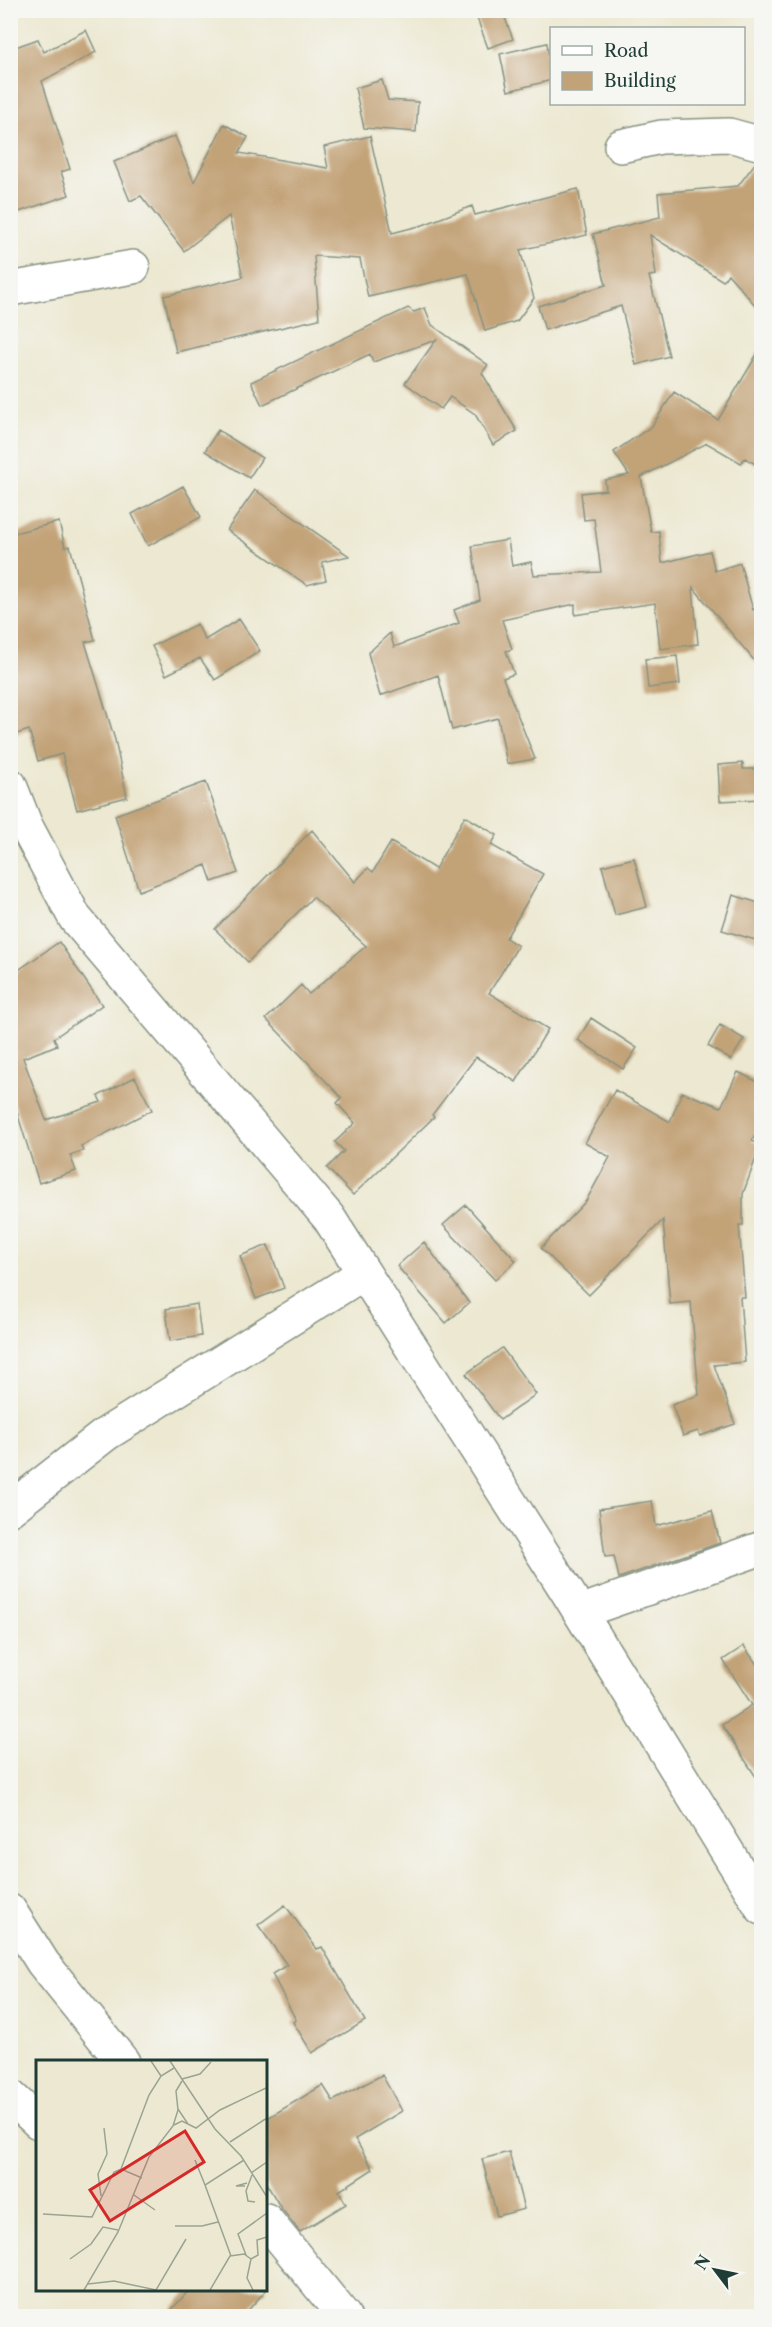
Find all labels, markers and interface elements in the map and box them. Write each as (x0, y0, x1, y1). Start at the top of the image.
legend (550, 27, 745, 105)
text: Road (604, 40, 649, 62)
text: Building (604, 70, 676, 92)
inset map (36, 2060, 267, 2291)
north arrow (685, 2240, 745, 2300)
text: N (690, 2251, 714, 2273)

